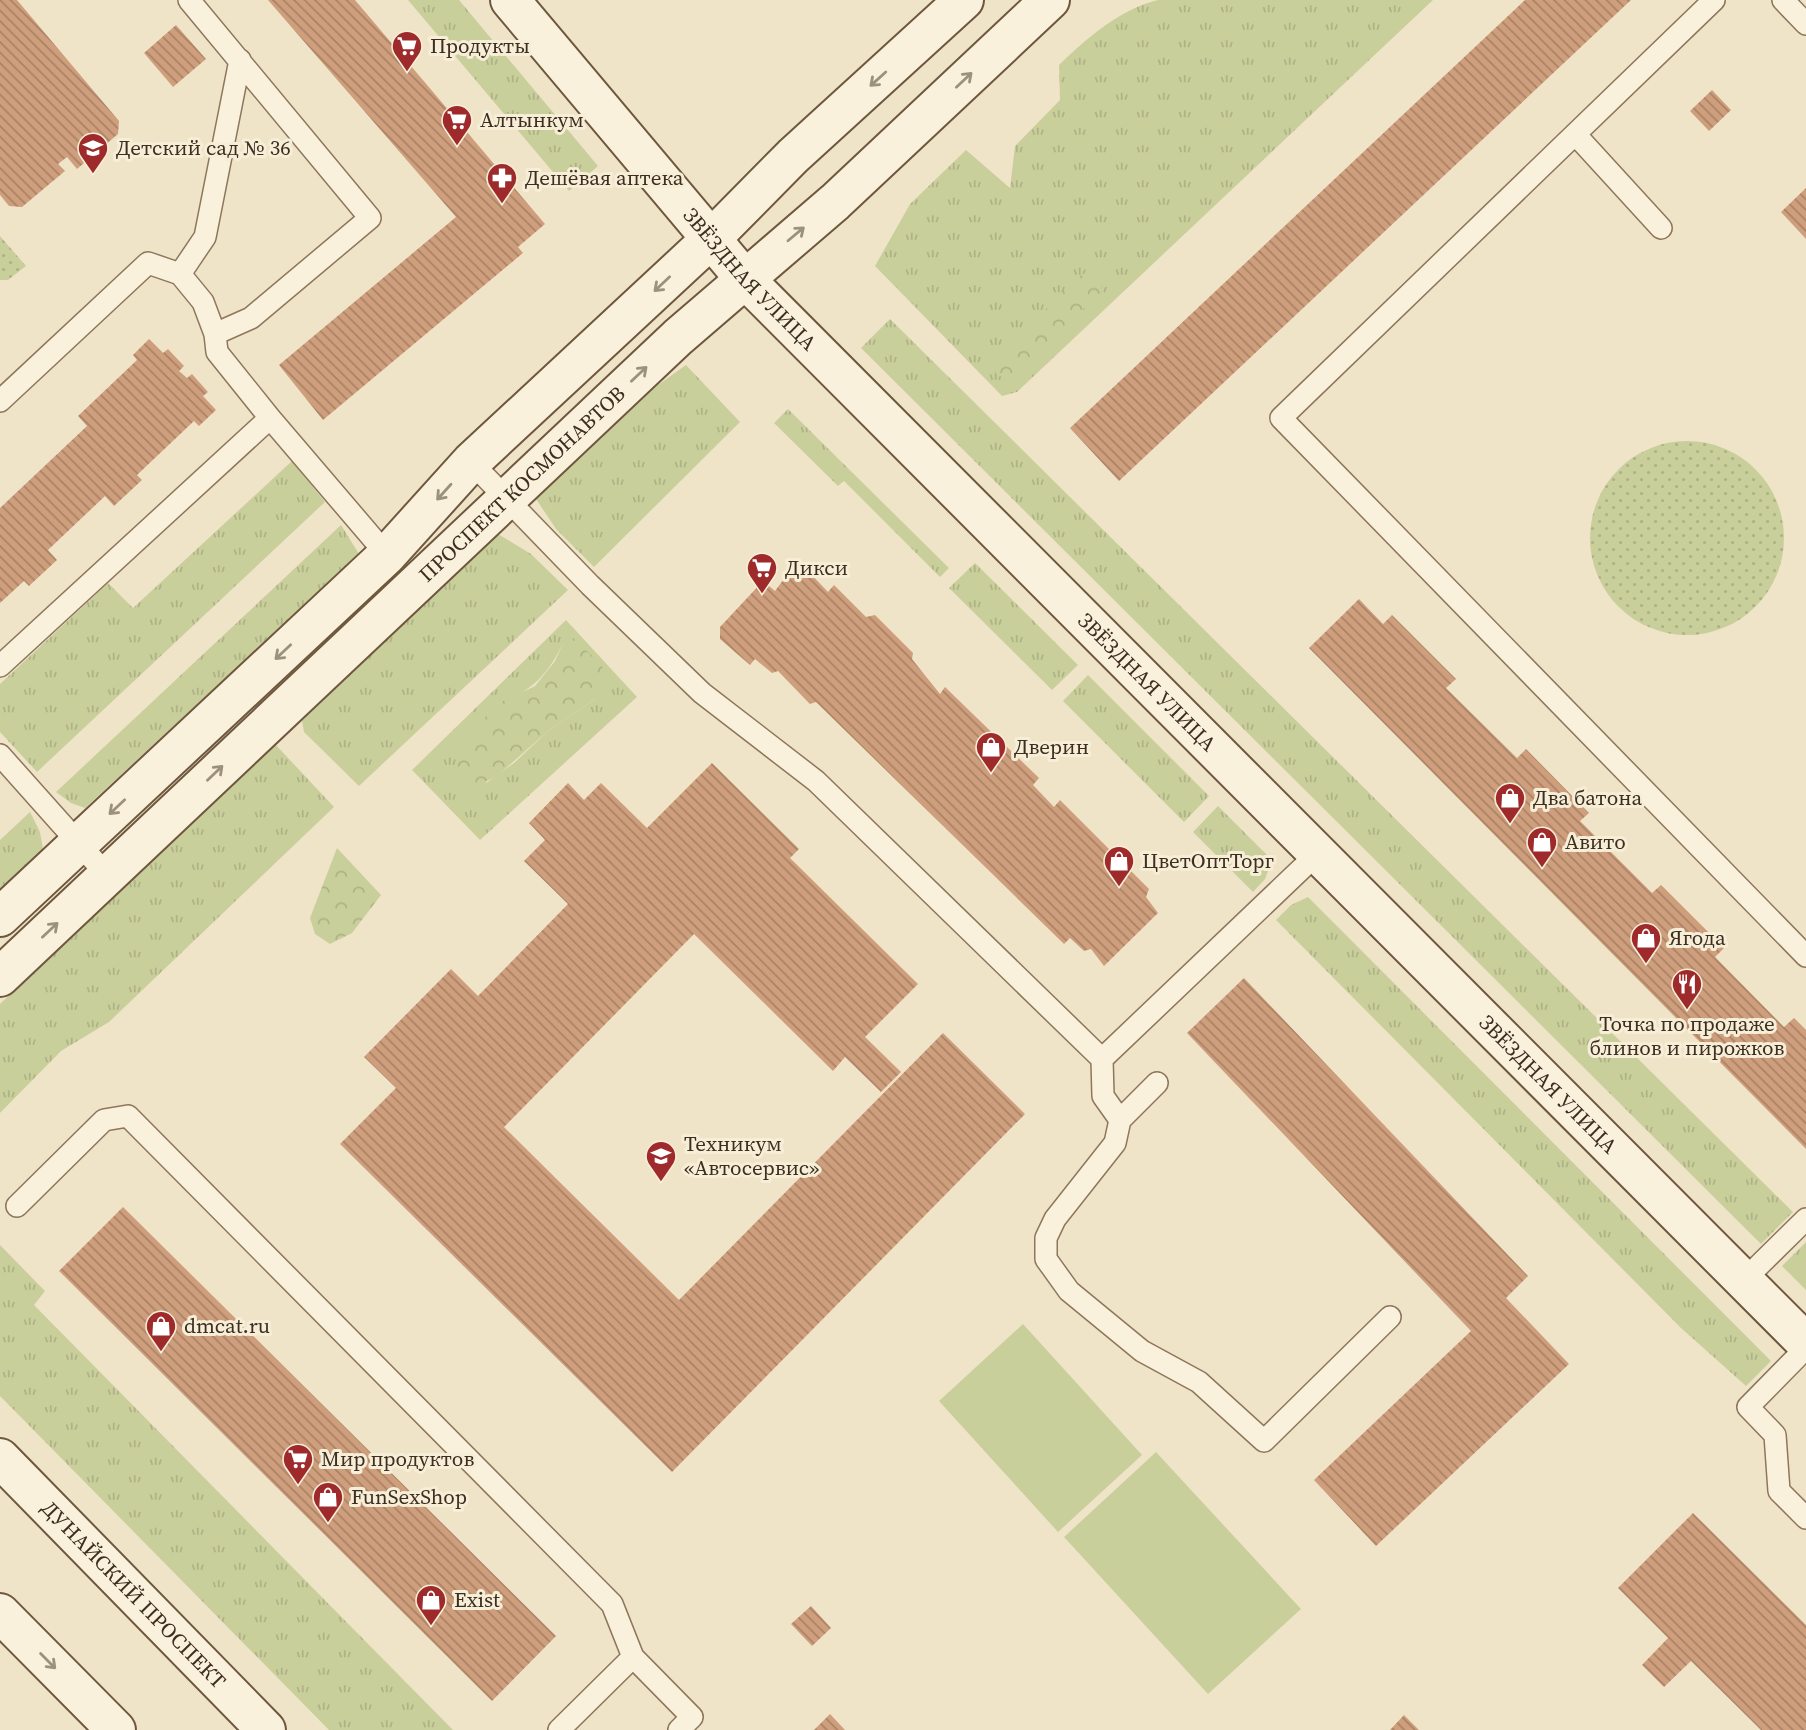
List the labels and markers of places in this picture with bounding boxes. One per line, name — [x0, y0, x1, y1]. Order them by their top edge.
supermarket icon: Продукты — [390, 29, 424, 73]
place label: Продукты — [430, 31, 530, 60]
supermarket icon: Алтынкум — [440, 103, 474, 147]
place label: Алтынкум — [480, 105, 584, 134]
school or university icon: Детский сад № 36 — [76, 131, 110, 175]
place label: Детский сад № 36 — [116, 133, 291, 162]
pharmacy icon: Дешёвая аптека — [485, 161, 519, 205]
place label: Дешёвая аптека — [525, 163, 684, 192]
supermarket icon: Дикси — [745, 551, 779, 595]
place label: Дикси — [785, 553, 848, 582]
shop icon: Дверин — [974, 730, 1008, 774]
place label: Дверин — [1014, 732, 1089, 761]
shop icon: Два батона — [1493, 781, 1527, 825]
place label: Два батона — [1533, 783, 1643, 812]
shop icon: Авито — [1525, 825, 1559, 869]
place label: Авито — [1565, 827, 1626, 856]
shop icon: ЦветОптТорг — [1102, 844, 1136, 888]
place label: ЦветОптТорг — [1142, 846, 1274, 875]
shop icon: Ягода — [1629, 921, 1663, 965]
place label: Ягода — [1669, 923, 1726, 952]
restaurant icon: Точка по продаже блинов и пирожков — [1670, 967, 1704, 1011]
place label: Точка по продаже блинов и пирожков — [1590, 1009, 1785, 1062]
place label: Техникум «Автосервис» — [684, 1129, 819, 1182]
school or university icon: Техникум «Автосервис» — [644, 1139, 678, 1183]
shop icon: dmcat.ru — [144, 1309, 178, 1353]
place label: dmcat.ru — [184, 1311, 270, 1340]
supermarket icon: Мир продуктов — [281, 1442, 315, 1486]
place label: Мир продуктов — [321, 1444, 474, 1473]
shop icon: FunSexShop — [311, 1480, 345, 1524]
place label: FunSexShop — [351, 1482, 467, 1511]
shop icon: Exist — [414, 1583, 448, 1627]
place label: Exist — [454, 1585, 500, 1614]

